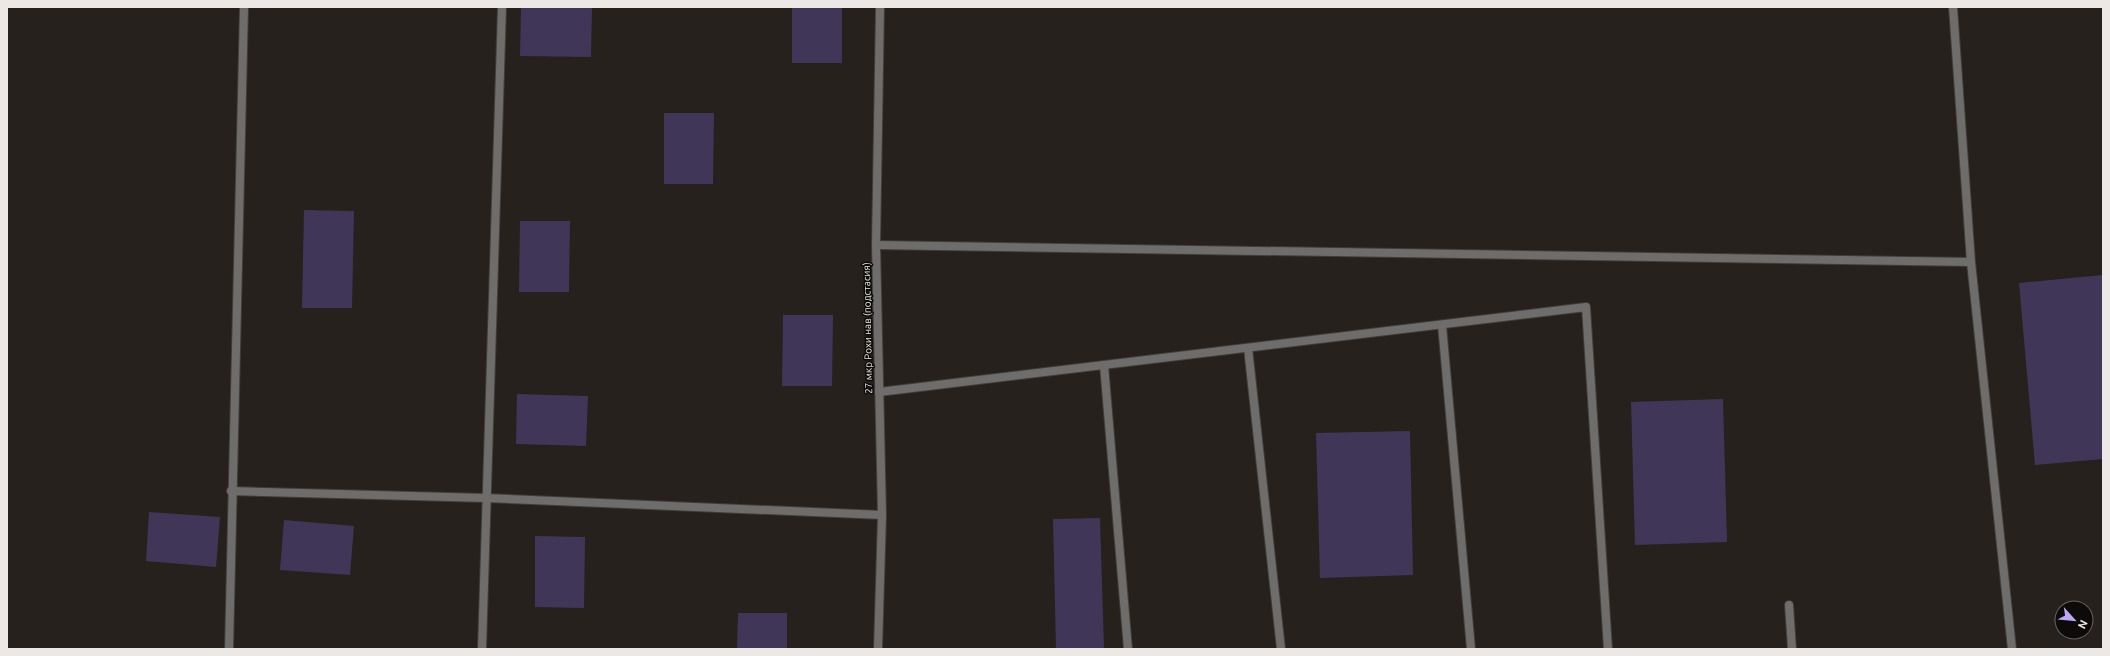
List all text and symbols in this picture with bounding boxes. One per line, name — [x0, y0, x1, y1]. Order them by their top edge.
street label: 27 мкр Рохи нав (подстасия) — [861, 262, 874, 394]
north arrow — [2054, 600, 2094, 640]
text: N — [2076, 618, 2090, 631]

